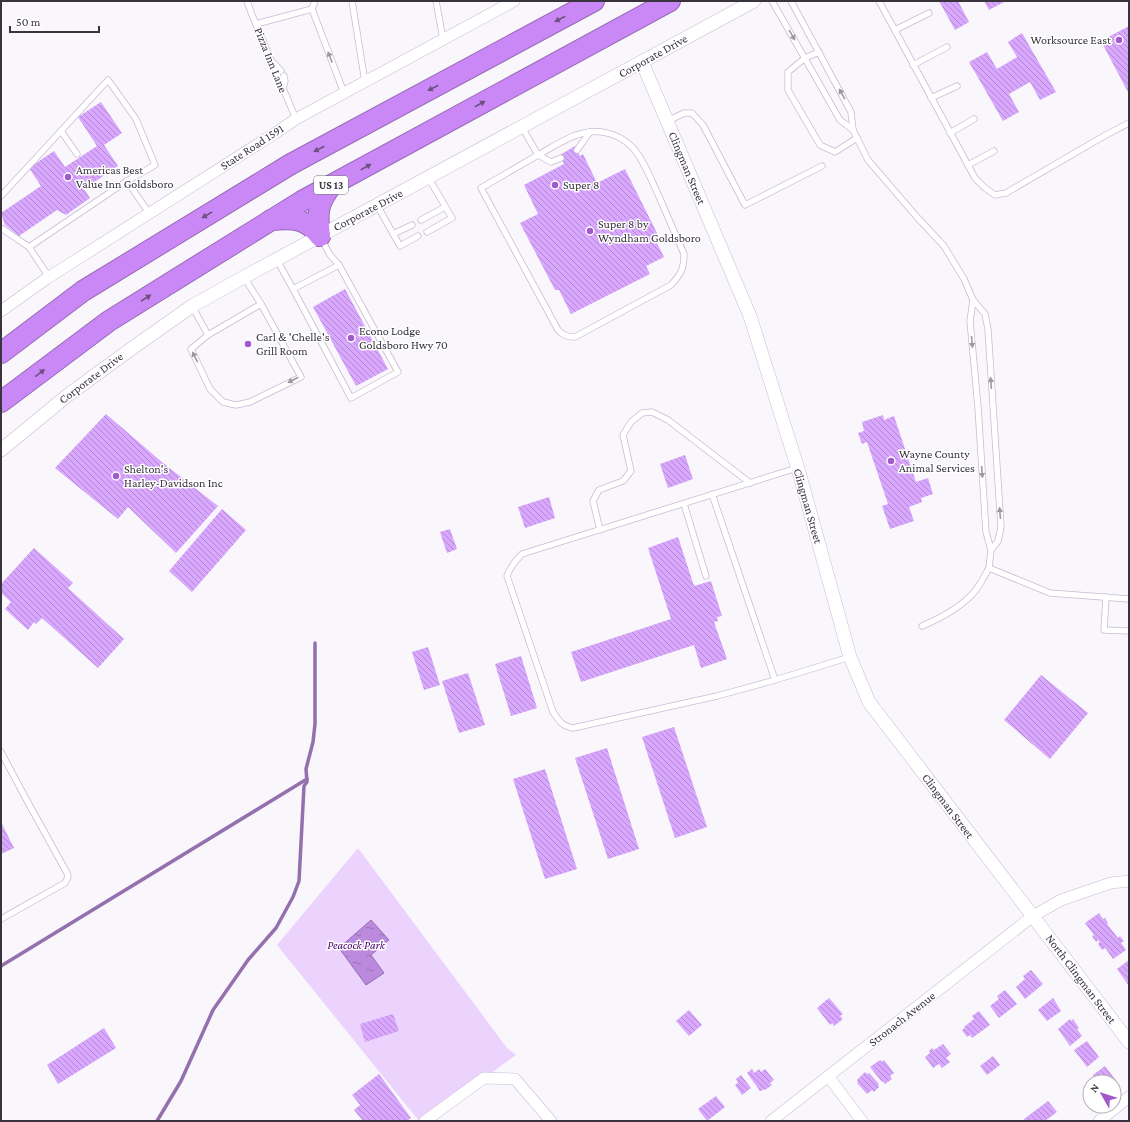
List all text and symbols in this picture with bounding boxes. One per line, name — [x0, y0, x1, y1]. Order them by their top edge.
scale bar — [10, 8, 99, 34]
text: 50 m — [16, 15, 41, 29]
one-way arrow — [554, 16, 566, 23]
street label: Pizza Inn Lane — [252, 25, 290, 95]
one-way arrow — [788, 29, 795, 41]
street label: Corporate Drive — [616, 31, 690, 81]
place label: Worksource East — [1030, 33, 1112, 47]
marker: Worksource East — [1114, 35, 1124, 45]
one-way arrow — [327, 51, 333, 63]
one-way arrow — [427, 84, 439, 91]
one-way arrow — [838, 88, 845, 100]
one-way arrow — [474, 101, 486, 108]
street label: State Road 1591 — [218, 121, 286, 173]
street label: Clingman Street — [665, 130, 709, 207]
one-way arrow — [313, 146, 325, 153]
place label: Americas Best Value Inn Goldsboro — [76, 163, 173, 191]
one-way arrow — [360, 163, 371, 170]
marker: Americas Best Value Inn Goldsboro — [63, 172, 73, 182]
road number: US 13 — [314, 176, 348, 194]
place label: Super 8 — [563, 178, 600, 192]
marker: Super 8 — [550, 180, 560, 190]
street label: Corporate Drive — [331, 186, 405, 234]
one-way arrow — [201, 212, 213, 219]
place label: Super 8 by Wyndham Goldsboro — [598, 217, 701, 245]
marker: Super 8 by Wyndham Goldsboro — [585, 226, 595, 236]
one-way arrow — [141, 294, 151, 302]
place label: Econo Lodge Goldsboro Hwy 70 — [359, 324, 448, 352]
place label: Carl & 'Chelle's Grill Room — [256, 330, 330, 358]
marker: Econo Lodge Goldsboro Hwy 70 — [346, 333, 356, 343]
one-way arrow — [969, 336, 976, 348]
marker: Carl & 'Chelle's Grill Room — [243, 339, 253, 349]
street label: Corporate Drive — [56, 349, 126, 407]
one-way arrow — [191, 351, 198, 363]
one-way arrow — [35, 369, 45, 377]
one-way arrow — [288, 377, 299, 383]
one-way arrow — [988, 377, 995, 390]
place label: Wayne County Animal Services — [899, 447, 975, 475]
marker: Wayne County Animal Services — [886, 456, 896, 466]
place label: Shelton's Harley-Davidson Inc — [124, 462, 223, 490]
one-way arrow — [978, 466, 985, 478]
street label: Clingman Street — [791, 467, 826, 546]
marker: Shelton's Harley-Davidson Inc — [111, 471, 121, 481]
one-way arrow — [996, 507, 1003, 519]
street label: Clingman Street — [919, 771, 978, 842]
street label: North Clingman Street — [1043, 932, 1120, 1027]
park label: Peacock Park — [327, 938, 386, 952]
street label: Stronach Avenue — [866, 989, 938, 1049]
north arrow — [1082, 1074, 1122, 1114]
text: N — [1087, 1081, 1102, 1094]

